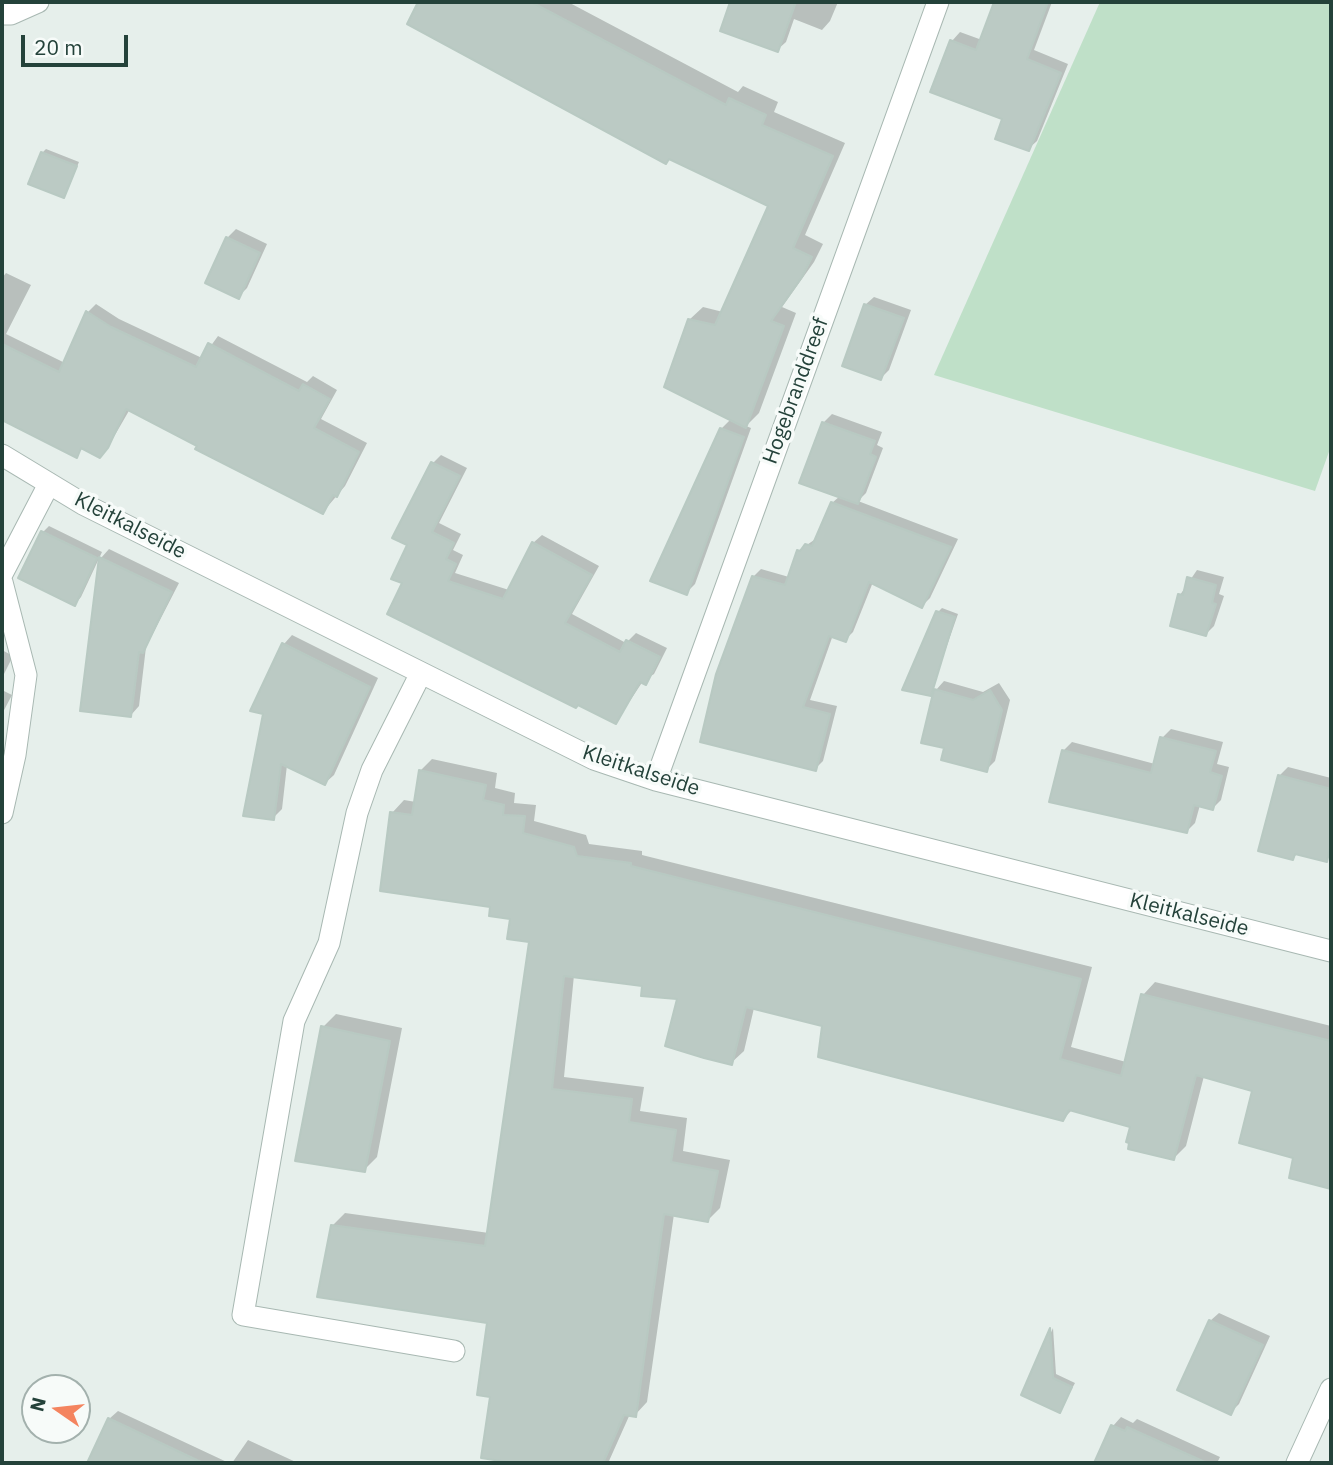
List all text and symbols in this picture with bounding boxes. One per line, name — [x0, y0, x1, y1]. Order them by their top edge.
scale bar — [24, 21, 131, 65]
text: 20 m — [34, 33, 83, 61]
street label: Hogebranddreef — [758, 314, 834, 468]
street label: Kleitkalseide — [70, 487, 190, 565]
street label: Kleitkalseide — [579, 740, 703, 802]
street label: Kleitkalseide — [1127, 888, 1251, 942]
north arrow — [21, 1374, 91, 1444]
text: N — [24, 1395, 51, 1414]

